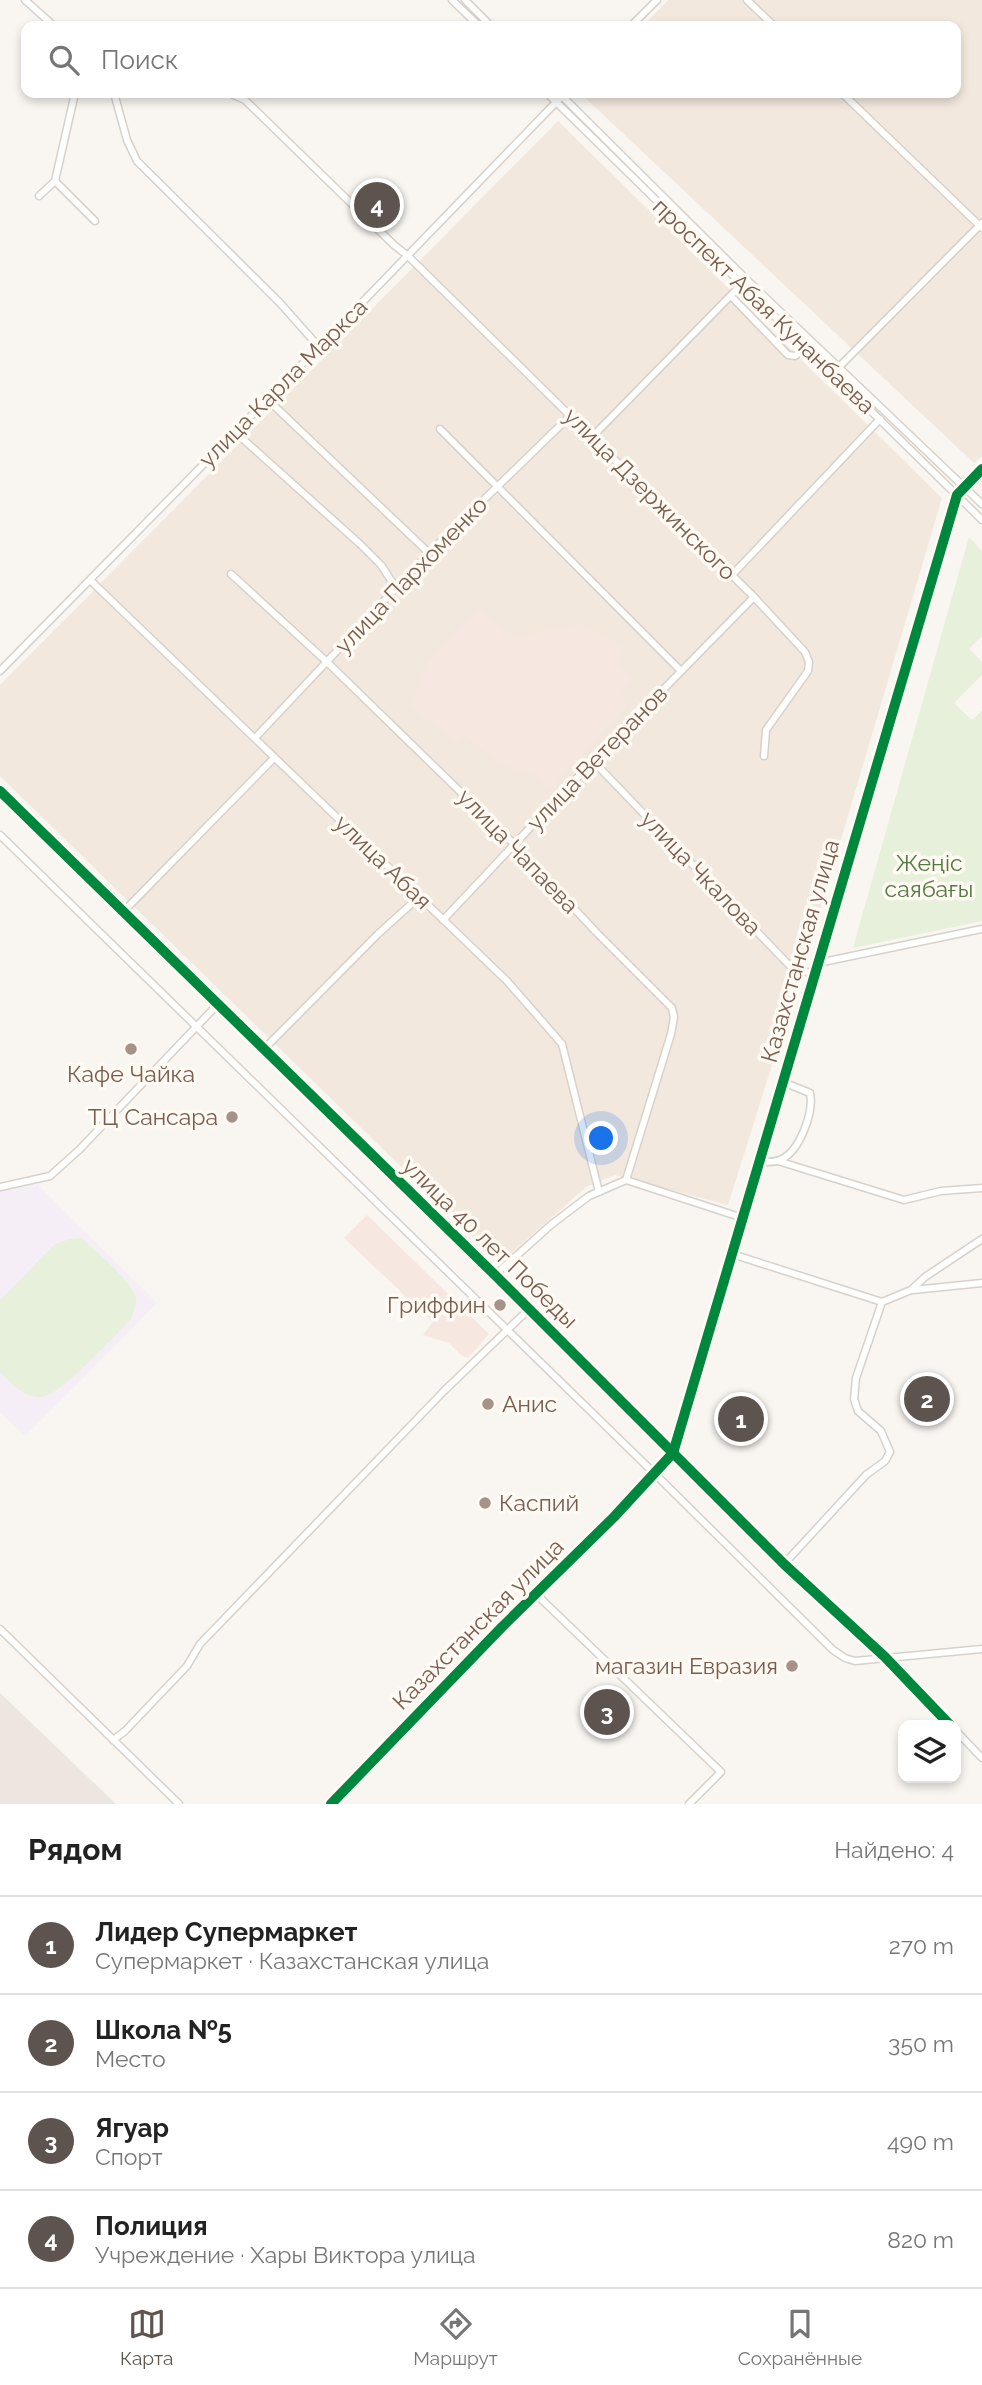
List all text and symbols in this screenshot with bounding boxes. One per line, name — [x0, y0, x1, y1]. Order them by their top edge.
search box — [21, 21, 961, 98]
icon: search — [45, 41, 83, 79]
text: Поиск — [101, 45, 178, 75]
pin: 4 — [354, 179, 400, 231]
street label: проспект Абая Кунанбаева — [648, 192, 881, 419]
street label: улица Карла Маркса — [193, 293, 372, 472]
street label: улица Дзержинского — [559, 402, 742, 585]
street label: улица Пархоменко — [329, 491, 492, 659]
street label: улица Ветеранов — [521, 680, 672, 835]
street label: улица Чапаева — [452, 783, 584, 918]
street label: улица Чкалова — [635, 805, 767, 940]
street label: улица Абая — [329, 809, 437, 914]
street label: Казахстанская улица — [755, 836, 844, 1065]
park label: Жеңіс саябағы — [885, 849, 973, 902]
marker: Кафе Чайка — [123, 1041, 139, 1057]
place label: Кафе Чайка — [67, 1060, 195, 1087]
place label: ТЦ Сансара — [88, 1103, 218, 1130]
marker: ТЦ Сансара — [224, 1109, 240, 1125]
your location — [584, 1121, 618, 1155]
street label: улица 40 лет Победы — [397, 1152, 584, 1333]
place label: Гриффин — [387, 1291, 486, 1318]
marker: Гриффин — [492, 1297, 508, 1313]
pin: 2 — [904, 1373, 950, 1425]
place label: Анис — [502, 1390, 557, 1417]
pin: 1 — [718, 1393, 764, 1445]
marker: Анис — [480, 1396, 496, 1412]
place label: Каспий — [499, 1489, 579, 1516]
marker: Каспий — [477, 1495, 493, 1511]
street label: Казахстанская улица — [387, 1533, 569, 1715]
place label: магазин Евразия — [595, 1652, 778, 1679]
marker: магазин Евразия — [784, 1658, 800, 1674]
pin: 3 — [584, 1686, 630, 1738]
map controls — [898, 1720, 961, 1783]
button: layers — [898, 1720, 961, 1783]
text: Рядом — [28, 1832, 122, 1867]
text: Найдено: 4 — [834, 1836, 954, 1863]
text: Лидер Супермаркет — [95, 1917, 357, 1947]
text: 1 — [45, 1932, 57, 1959]
text: 270 m — [889, 1932, 954, 1959]
text: Супермаркет · Казахстанская улица — [95, 1947, 489, 1974]
text: Школа №5 — [95, 2015, 232, 2045]
text: 2 — [45, 2030, 57, 2057]
text: 350 m — [888, 2030, 954, 2057]
text: Место — [95, 2045, 166, 2072]
text: Ягуар — [95, 2113, 169, 2143]
text: 3 — [45, 2128, 57, 2155]
text: 490 m — [887, 2128, 954, 2155]
text: Спорт — [95, 2143, 163, 2170]
text: Полиция — [95, 2211, 208, 2241]
text: 4 — [44, 2226, 58, 2253]
text: 820 m — [887, 2226, 954, 2253]
text: Учреждение · Хары Виктора улица — [95, 2241, 476, 2268]
tab: Карта — [120, 2305, 173, 2369]
tab: Маршрут — [413, 2305, 498, 2369]
tab: Сохранённые — [738, 2305, 862, 2369]

